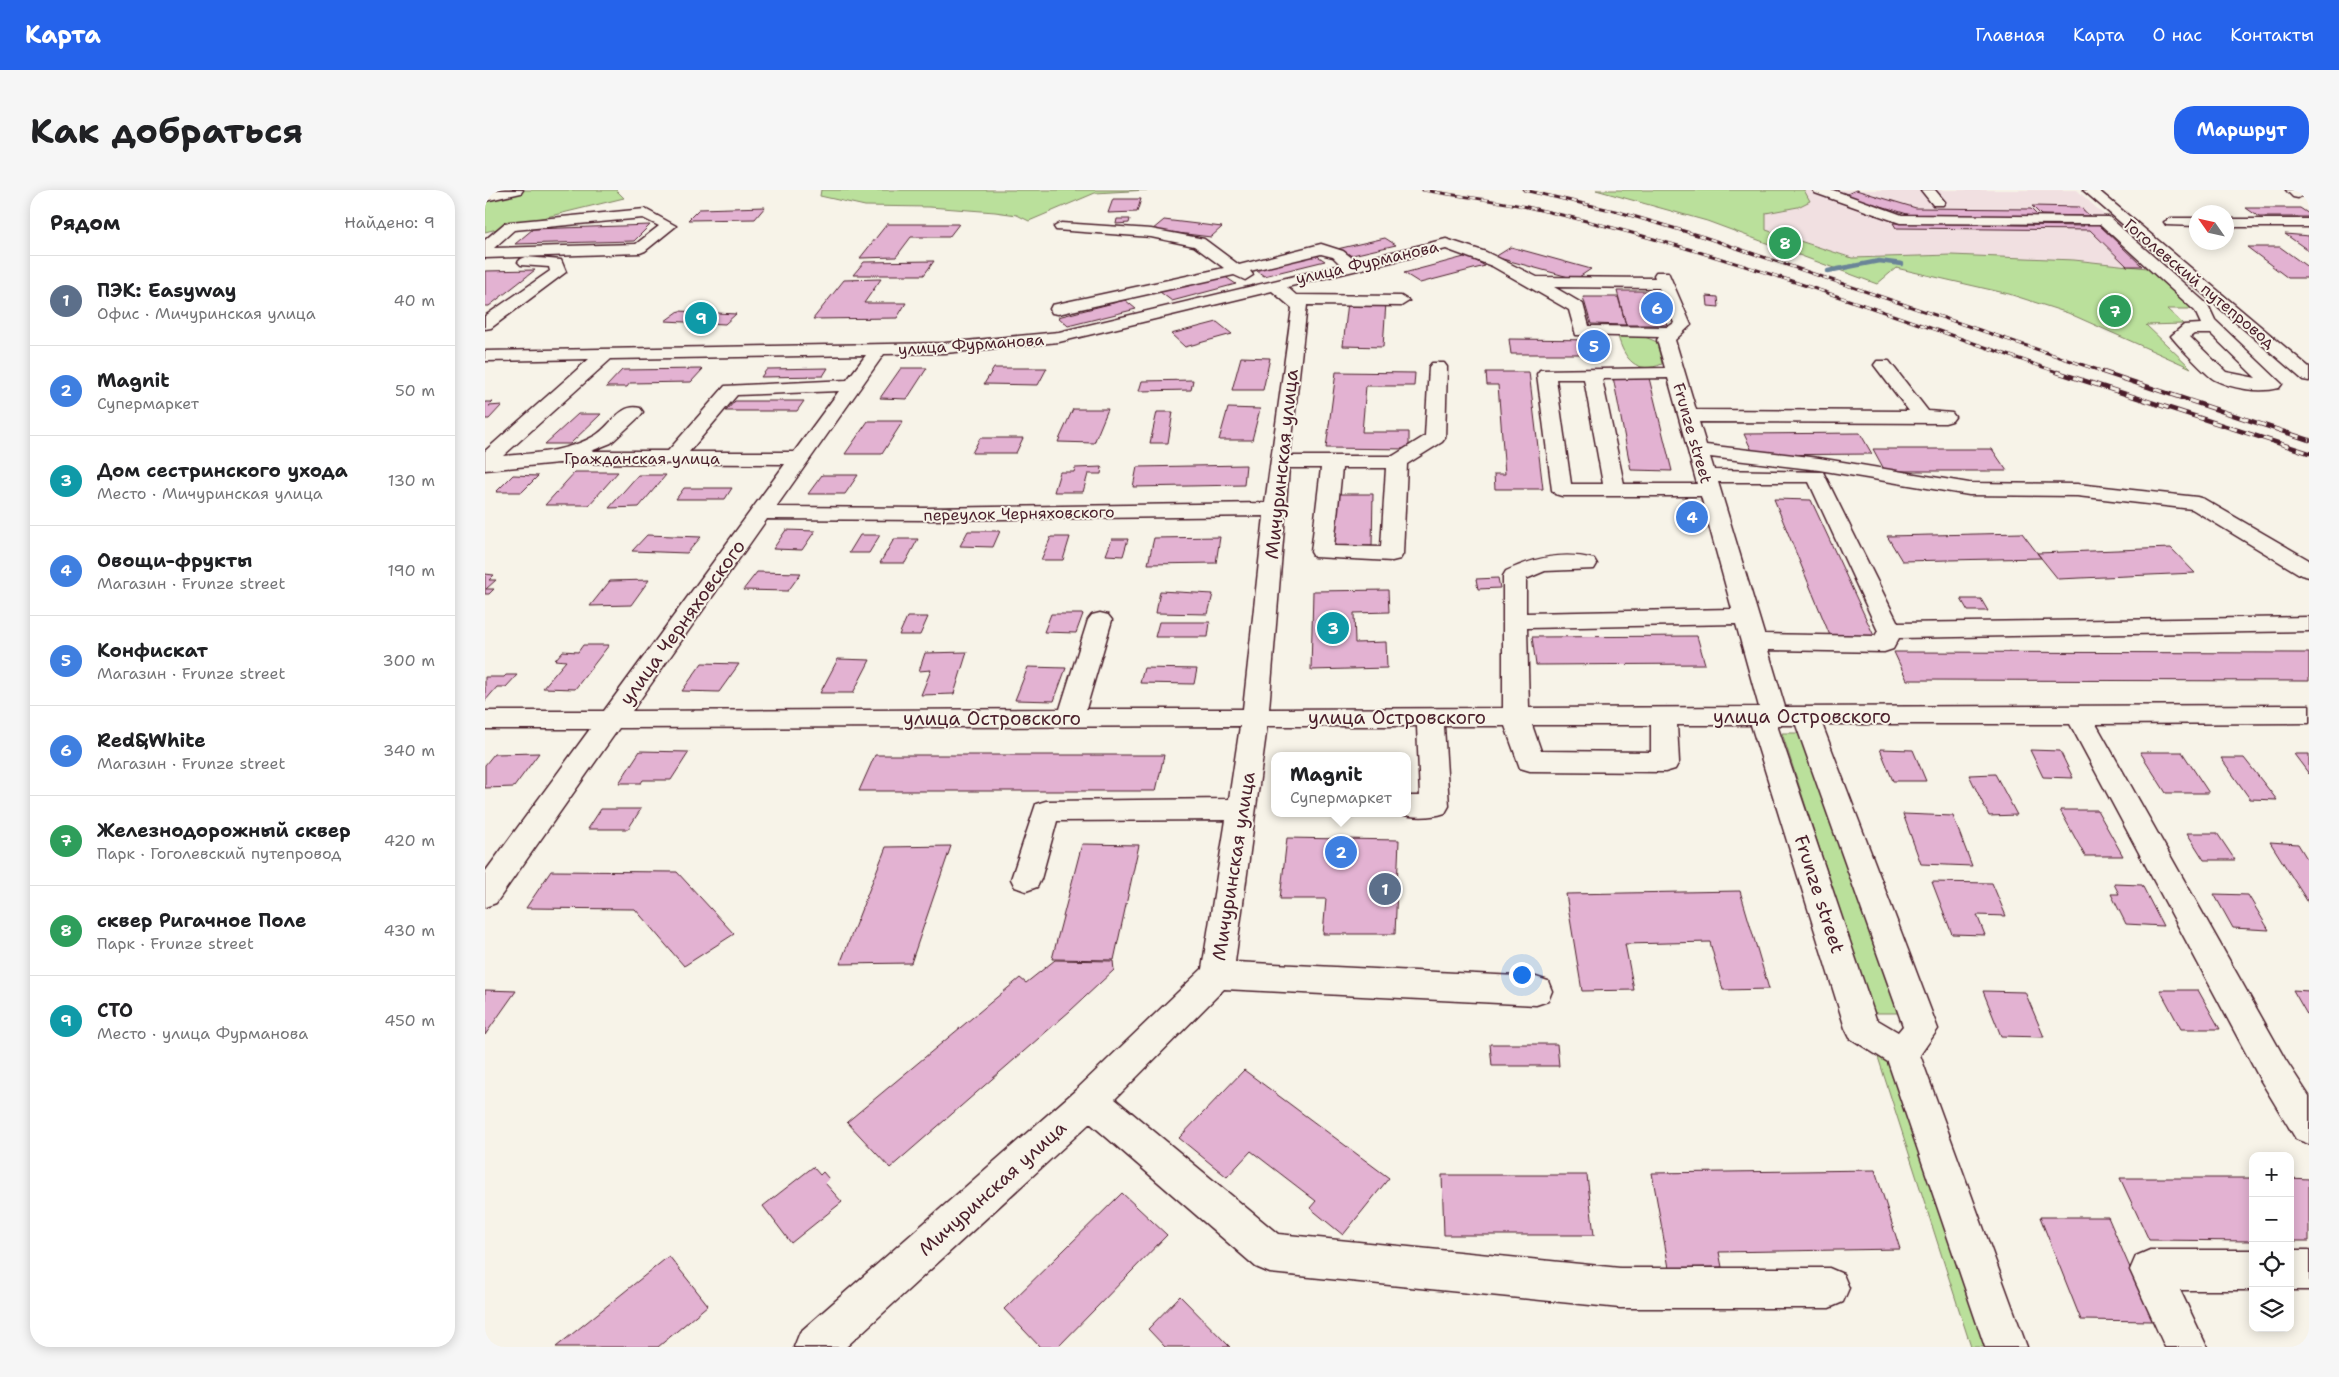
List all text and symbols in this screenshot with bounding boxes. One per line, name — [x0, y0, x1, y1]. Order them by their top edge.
text: Карта — [25, 19, 101, 51]
text: Главная — [1975, 23, 2045, 47]
text: Карта — [2073, 23, 2125, 47]
text: О нас — [2153, 23, 2202, 47]
text: Контакты — [2230, 23, 2314, 47]
button: Маршрут — [2174, 106, 2309, 154]
text: Как добраться — [30, 107, 303, 154]
north arrow — [2189, 205, 2234, 250]
text: Рядом — [50, 209, 120, 237]
text: Найдено: 9 — [344, 212, 435, 233]
street label: Гоголевский путепровод — [2120, 214, 2280, 353]
pin: 8 — [1769, 224, 1801, 262]
street label: улица Фурманова — [1294, 236, 1441, 289]
text: ПЭК: Easyway — [97, 278, 236, 303]
pin: 6 — [1641, 289, 1673, 327]
text: 1 — [62, 290, 70, 311]
text: 40 m — [393, 290, 435, 311]
pin: 7 — [2099, 292, 2131, 330]
pin: 9 — [685, 299, 717, 337]
text: Офис · Мичуринская улица — [97, 303, 316, 324]
pin: 5 — [1578, 327, 1610, 365]
street label: улица Фурманова — [897, 329, 1045, 360]
text: Magnit — [97, 368, 169, 393]
street label: Мичуринская улица — [1259, 368, 1304, 560]
text: 2 — [60, 380, 72, 401]
text: 50 m — [395, 380, 435, 401]
street label: Frunze street — [1668, 380, 1717, 486]
text: Супермаркет — [97, 393, 199, 414]
street label: Гражданская улица — [564, 448, 720, 469]
text: Дом сестринского ухода — [97, 458, 348, 483]
text: 3 — [60, 470, 72, 491]
text: 130 m — [388, 470, 435, 491]
text: Место · Мичуринская улица — [97, 483, 323, 504]
pin: 4 — [1676, 498, 1708, 536]
street label: переулок Черняховского — [923, 501, 1115, 526]
street label: улица Черняховского — [614, 535, 751, 710]
text: Овощи-фрукты — [97, 548, 252, 573]
text: 4 — [60, 560, 72, 581]
text: 190 m — [388, 560, 435, 581]
text: Магазин · Frunze street — [97, 573, 285, 594]
pin: 3 — [1317, 609, 1349, 647]
text: Конфискат — [97, 638, 208, 663]
text: 5 — [61, 650, 71, 671]
text: 300 m — [383, 650, 435, 671]
text: Магазин · Frunze street — [97, 663, 285, 684]
street label: улица Островского — [1713, 704, 1891, 729]
street label: улица Островского — [1308, 705, 1486, 730]
street label: улица Островского — [903, 706, 1081, 731]
text: Red&White — [97, 728, 206, 753]
text: 6 — [60, 740, 72, 761]
text: 340 m — [383, 740, 435, 761]
popup — [1271, 752, 1411, 817]
text: Магазин · Frunze street — [97, 753, 285, 774]
text: Magnit — [1290, 762, 1363, 787]
street label: Мичуринская улица — [1206, 770, 1261, 962]
text: Супермаркет — [1290, 787, 1392, 808]
text: Железнодорожный сквер — [97, 818, 351, 843]
text: 7 — [60, 830, 72, 851]
text: 420 m — [384, 830, 435, 851]
street label: Frunze street — [1789, 832, 1850, 957]
pin: 2 — [1325, 833, 1357, 871]
text: Парк · Гоголевский путепровод — [97, 843, 341, 864]
pin: 1 — [1369, 870, 1401, 908]
text: сквер Ригачное Поле — [97, 908, 306, 933]
text: 8 — [60, 920, 72, 941]
text: 430 m — [384, 920, 435, 941]
text: Парк · Frunze street — [97, 933, 254, 954]
your location — [1509, 962, 1535, 988]
text: СТО — [97, 998, 133, 1023]
text: 9 — [60, 1010, 72, 1031]
text: 450 m — [384, 1010, 435, 1031]
text: Место · улица Фурманова — [97, 1023, 308, 1044]
street label: Мичуринская улица — [913, 1115, 1072, 1262]
map controls — [2249, 1152, 2294, 1332]
button: + — [2249, 1152, 2294, 1197]
button: − — [2249, 1197, 2294, 1242]
button: locate — [2249, 1242, 2294, 1287]
button: layers — [2249, 1287, 2294, 1332]

